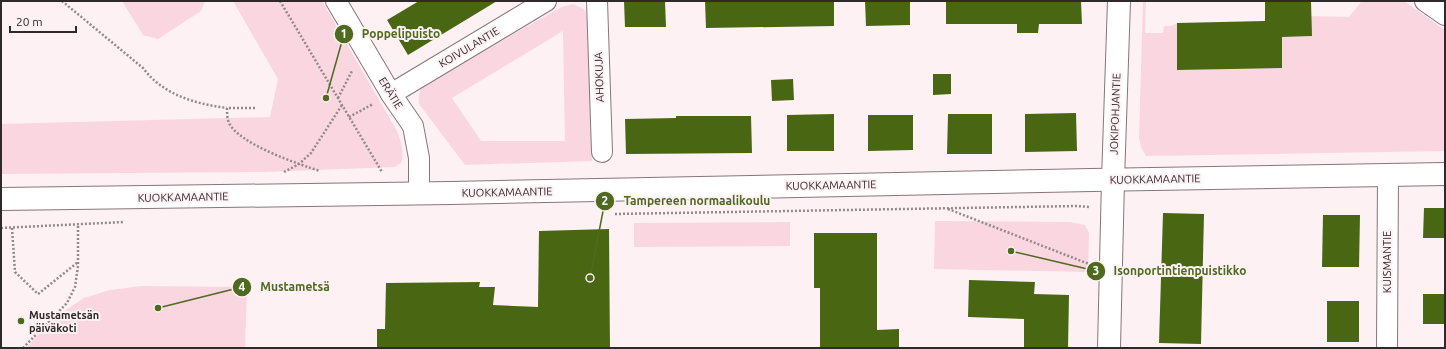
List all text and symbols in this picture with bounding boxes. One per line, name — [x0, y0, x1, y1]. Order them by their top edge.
scale bar — [10, 8, 76, 34]
text: 20 m — [16, 15, 43, 28]
callout: Poppelipuisto — [334, 22, 448, 46]
street label: KOIVULANTIE — [437, 24, 501, 70]
text: 1 — [341, 27, 347, 40]
text: Poppelipuisto — [362, 27, 440, 40]
street label: AHOKUJA — [592, 51, 606, 102]
street label: JOKIPOHJANTIE — [1108, 73, 1122, 155]
street label: ERÄTIE — [377, 75, 405, 111]
street label: KUOKKAMAANTIE — [1109, 172, 1201, 186]
street label: KUOKKAMAANTIE — [785, 178, 877, 192]
street label: KUOKKAMAANTIE — [461, 185, 553, 199]
callout: Tampereen normaalikoulu — [595, 189, 778, 213]
street label: KUOKKAMAANTIE — [137, 190, 229, 204]
text: 2 — [602, 194, 609, 207]
text: Tampereen normaalikoulu — [624, 194, 770, 207]
street label: KUISMANTIE — [1381, 231, 1393, 293]
callout: Isonportintienpuistikko — [1086, 259, 1255, 283]
text: 3 — [1093, 264, 1099, 277]
text: Isonportintienpuistikko — [1114, 264, 1246, 277]
callout: Mustametsä — [232, 275, 338, 299]
text: 4 — [239, 280, 246, 293]
text: Mustametsä — [260, 280, 330, 293]
place label: Mustametsän päiväkoti — [29, 309, 99, 334]
marker: Mustametsän päiväkoti — [16, 316, 26, 326]

